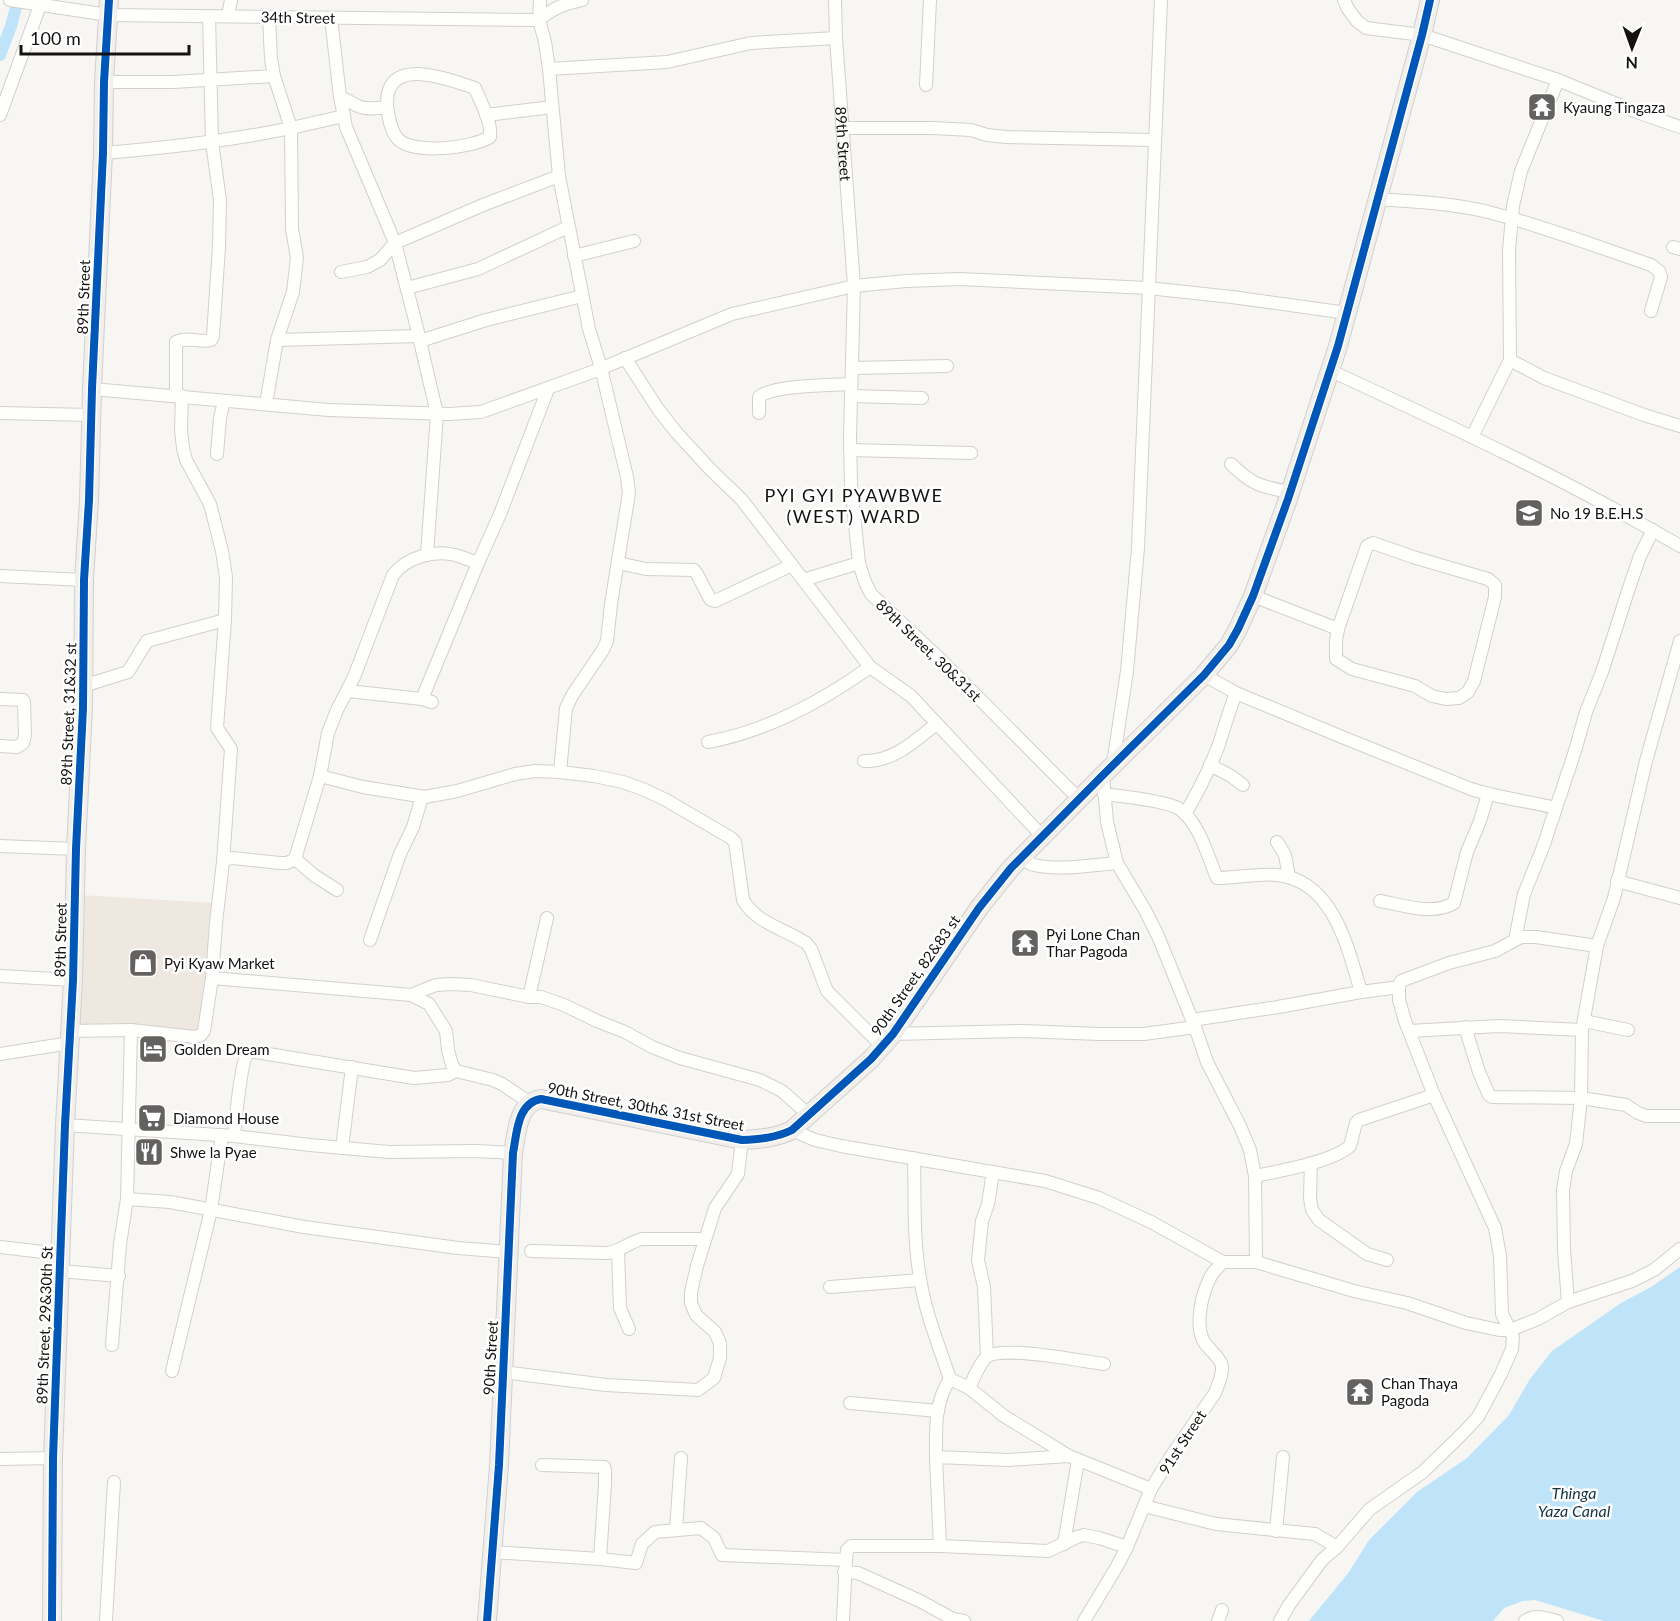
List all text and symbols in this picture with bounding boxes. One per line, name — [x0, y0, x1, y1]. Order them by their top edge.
street label: 34th Street — [261, 7, 336, 27]
scale bar — [21, 18, 189, 56]
north arrow — [1602, 18, 1662, 78]
text: 100 m — [30, 27, 81, 49]
text: N — [1625, 54, 1638, 73]
temple icon: Kyaung Tingaza — [1526, 91, 1558, 123]
place label: Kyaung Tingaza — [1563, 98, 1665, 116]
street label: 89th Street — [832, 106, 855, 182]
street label: 89th Street — [73, 259, 93, 335]
district label: PYI GYI PYAWBWE (WEST) WARD — [765, 484, 943, 527]
school or university icon: No 19 B.E.H.S — [1513, 497, 1545, 529]
place label: No 19 B.E.H.S — [1550, 504, 1643, 522]
street label: 89th Street, 30&31st — [873, 595, 986, 705]
street label: 89th Street, 31&32 st — [57, 642, 80, 786]
street label: 89th Street — [50, 902, 70, 977]
street label: 90th Street, 82&83 st — [867, 911, 964, 1039]
place label: Pyi Lone Chan Thar Pagoda — [1046, 925, 1140, 960]
temple icon: Pyi Lone Chan Thar Pagoda — [1009, 927, 1041, 959]
shop icon: Pyi Kyaw Market — [127, 947, 159, 979]
place label: Pyi Kyaw Market — [164, 954, 275, 972]
hotel icon: Golden Dream — [137, 1033, 169, 1065]
place label: Golden Dream — [174, 1040, 270, 1058]
street label: 90th Street, 30th& 31st Street — [546, 1078, 746, 1134]
supermarket icon: Diamond House — [136, 1102, 168, 1134]
place label: Diamond House — [173, 1109, 279, 1127]
restaurant icon: Shwe la Pyae — [133, 1136, 165, 1168]
place label: Shwe la Pyae — [170, 1143, 257, 1161]
street label: 89th Street, 29&30th St — [32, 1245, 56, 1404]
street label: 90th Street — [479, 1320, 501, 1396]
place label: Chan Thaya Pagoda — [1381, 1374, 1458, 1409]
temple icon: Chan Thaya Pagoda — [1344, 1376, 1376, 1408]
street label: 91st Street — [1155, 1406, 1210, 1477]
water label: Thinga Yaza Canal — [1538, 1483, 1611, 1520]

